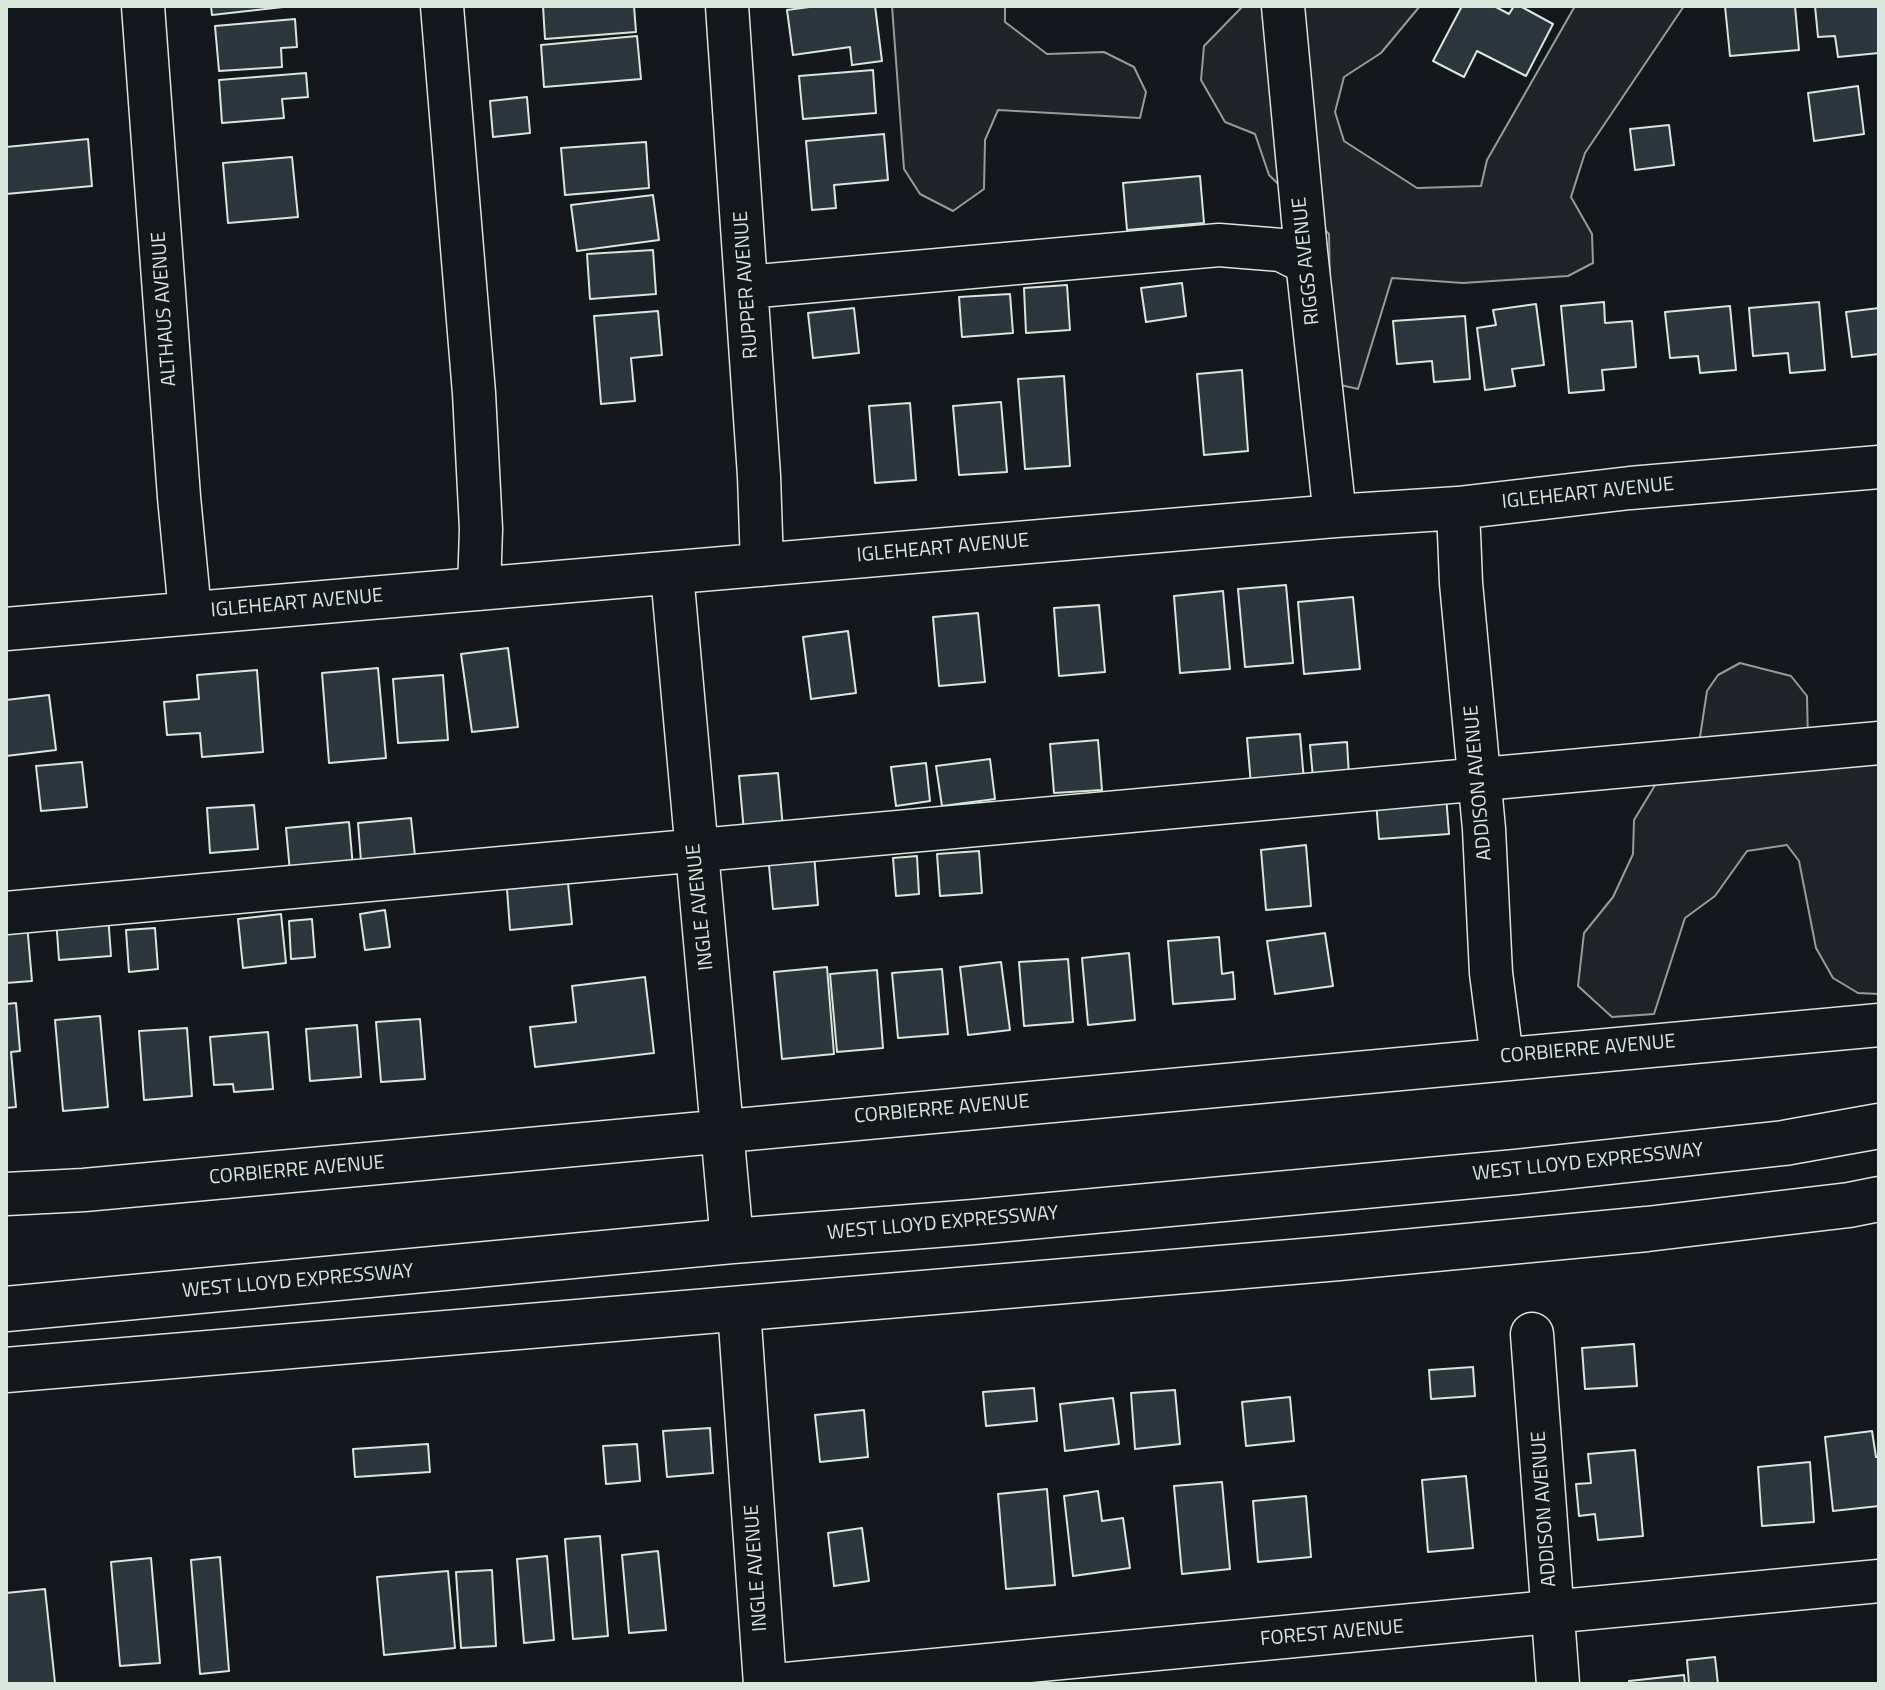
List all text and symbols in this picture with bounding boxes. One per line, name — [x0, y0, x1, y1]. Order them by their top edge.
street label: RIGGS AVENUE — [1288, 196, 1326, 326]
street label: RUPPER AVENUE — [730, 210, 764, 360]
street label: ALTHAUS AVENUE — [148, 231, 182, 387]
street label: IGLEHEART AVENUE — [1501, 473, 1675, 515]
street label: IGLEHEART AVENUE — [856, 530, 1030, 568]
street label: IGLEHEART AVENUE — [210, 585, 384, 623]
street label: ADDISON AVENUE — [1460, 704, 1498, 862]
street label: INGLE AVENUE — [682, 842, 720, 972]
street label: CORBIERRE AVENUE — [1499, 1030, 1677, 1070]
street label: CORBIERRE AVENUE — [853, 1090, 1031, 1130]
street label: WEST LLOYD EXPRESSWAY — [1471, 1139, 1705, 1187]
street label: CORBIERRE AVENUE — [208, 1151, 386, 1191]
street label: WEST LLOYD EXPRESSWAY — [826, 1202, 1060, 1246]
street label: WEST LLOYD EXPRESSWAY — [181, 1260, 415, 1304]
street label: ADDISON AVENUE — [1528, 1430, 1562, 1588]
street label: INGLE AVENUE — [741, 1504, 773, 1632]
street label: FOREST AVENUE — [1259, 1616, 1405, 1652]

